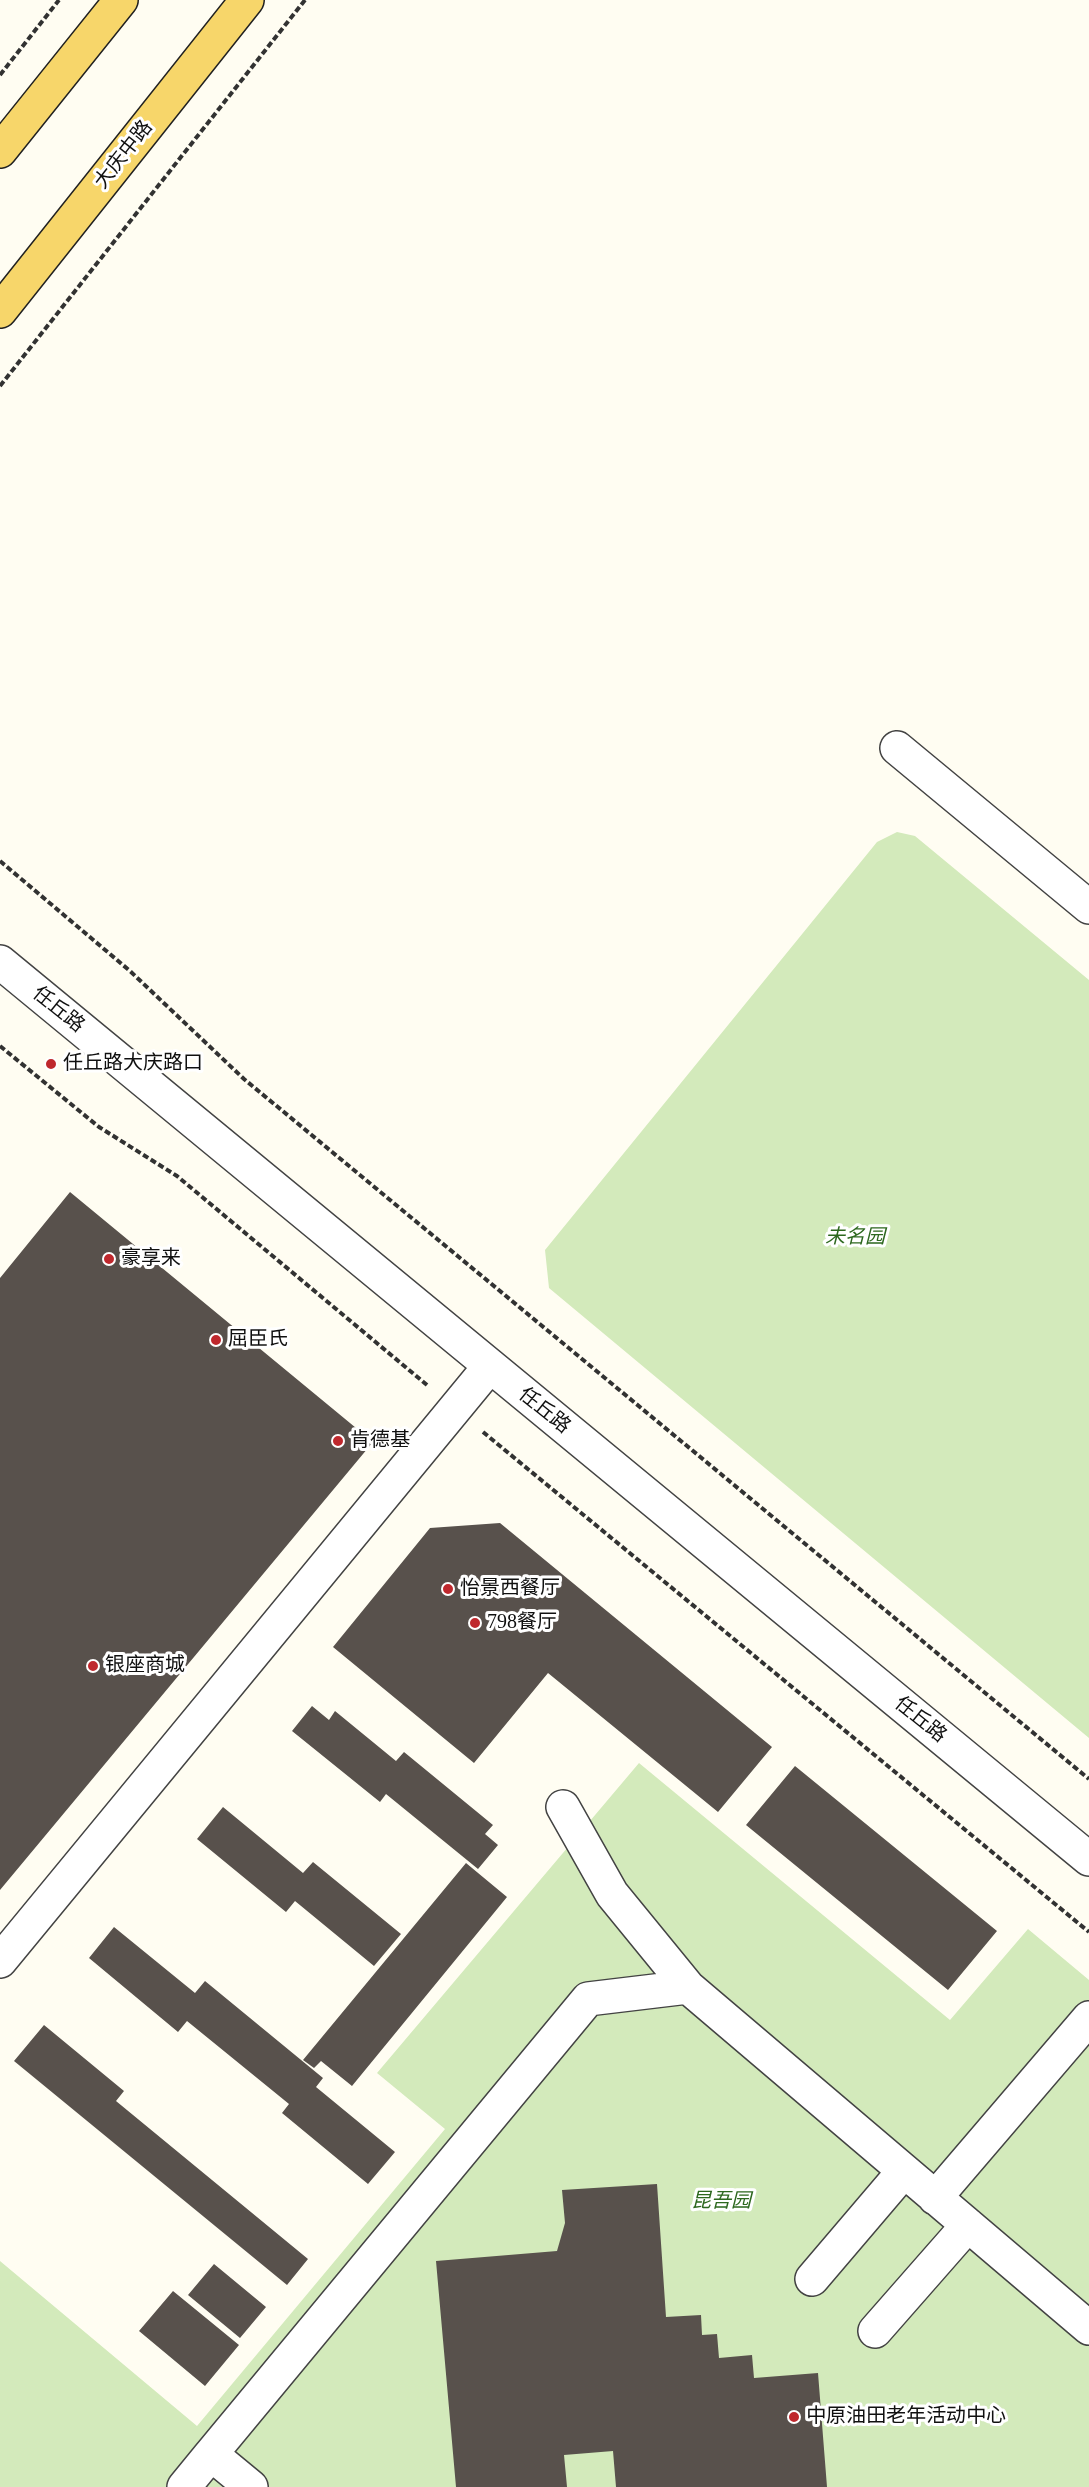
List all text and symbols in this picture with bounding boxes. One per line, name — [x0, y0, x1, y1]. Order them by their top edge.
street label: 大庆中路 — [90, 116, 158, 194]
street label: 任丘路 — [27, 982, 89, 1038]
place label: 任丘路大庆路口 — [63, 1052, 203, 1076]
marker: 任丘路大庆路口 — [44, 1057, 58, 1071]
park label: 未名园 — [825, 1226, 885, 1250]
place label: 豪享来 — [121, 1247, 181, 1271]
marker: 豪享来 — [102, 1252, 116, 1266]
place label: 屈臣氏 — [228, 1328, 288, 1352]
marker: 屈臣氏 — [209, 1333, 223, 1347]
street label: 任丘路 — [513, 1383, 575, 1439]
place label: 肯德基 — [350, 1429, 410, 1453]
marker: 肯德基 — [331, 1434, 345, 1448]
place label: 怡景西餐厅 — [460, 1577, 560, 1601]
marker: 怡景西餐厅 — [441, 1582, 455, 1596]
place label: 798餐厅 — [487, 1611, 557, 1635]
marker: 798餐厅 — [468, 1616, 482, 1630]
place label: 银座商城 — [105, 1654, 185, 1678]
marker: 银座商城 — [86, 1659, 100, 1673]
street label: 任丘路 — [889, 1692, 951, 1748]
park label: 昆吾园 — [691, 2190, 751, 2214]
place label: 中原油田老年活动中心 — [806, 2405, 1006, 2429]
marker: 中原油田老年活动中心 — [787, 2410, 801, 2424]

